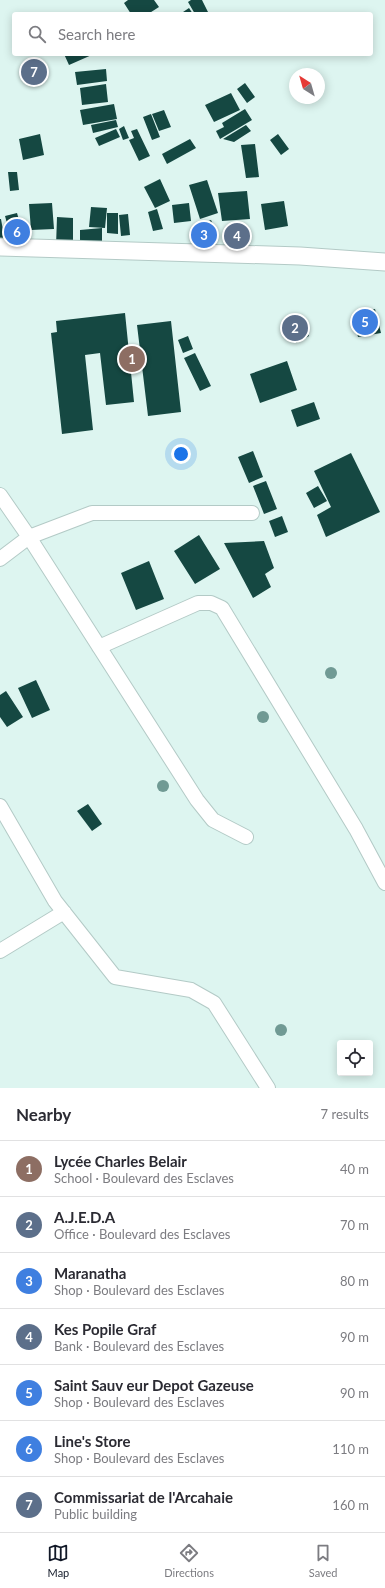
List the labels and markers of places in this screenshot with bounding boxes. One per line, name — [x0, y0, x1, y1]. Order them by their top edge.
pin: 7 — [21, 57, 47, 87]
pin: 6 — [4, 217, 30, 247]
pin: 3 — [191, 220, 217, 250]
pin: 4 — [224, 221, 250, 251]
pin: 5 — [352, 307, 378, 337]
pin: 2 — [282, 313, 308, 343]
pin: 1 — [119, 344, 145, 374]

